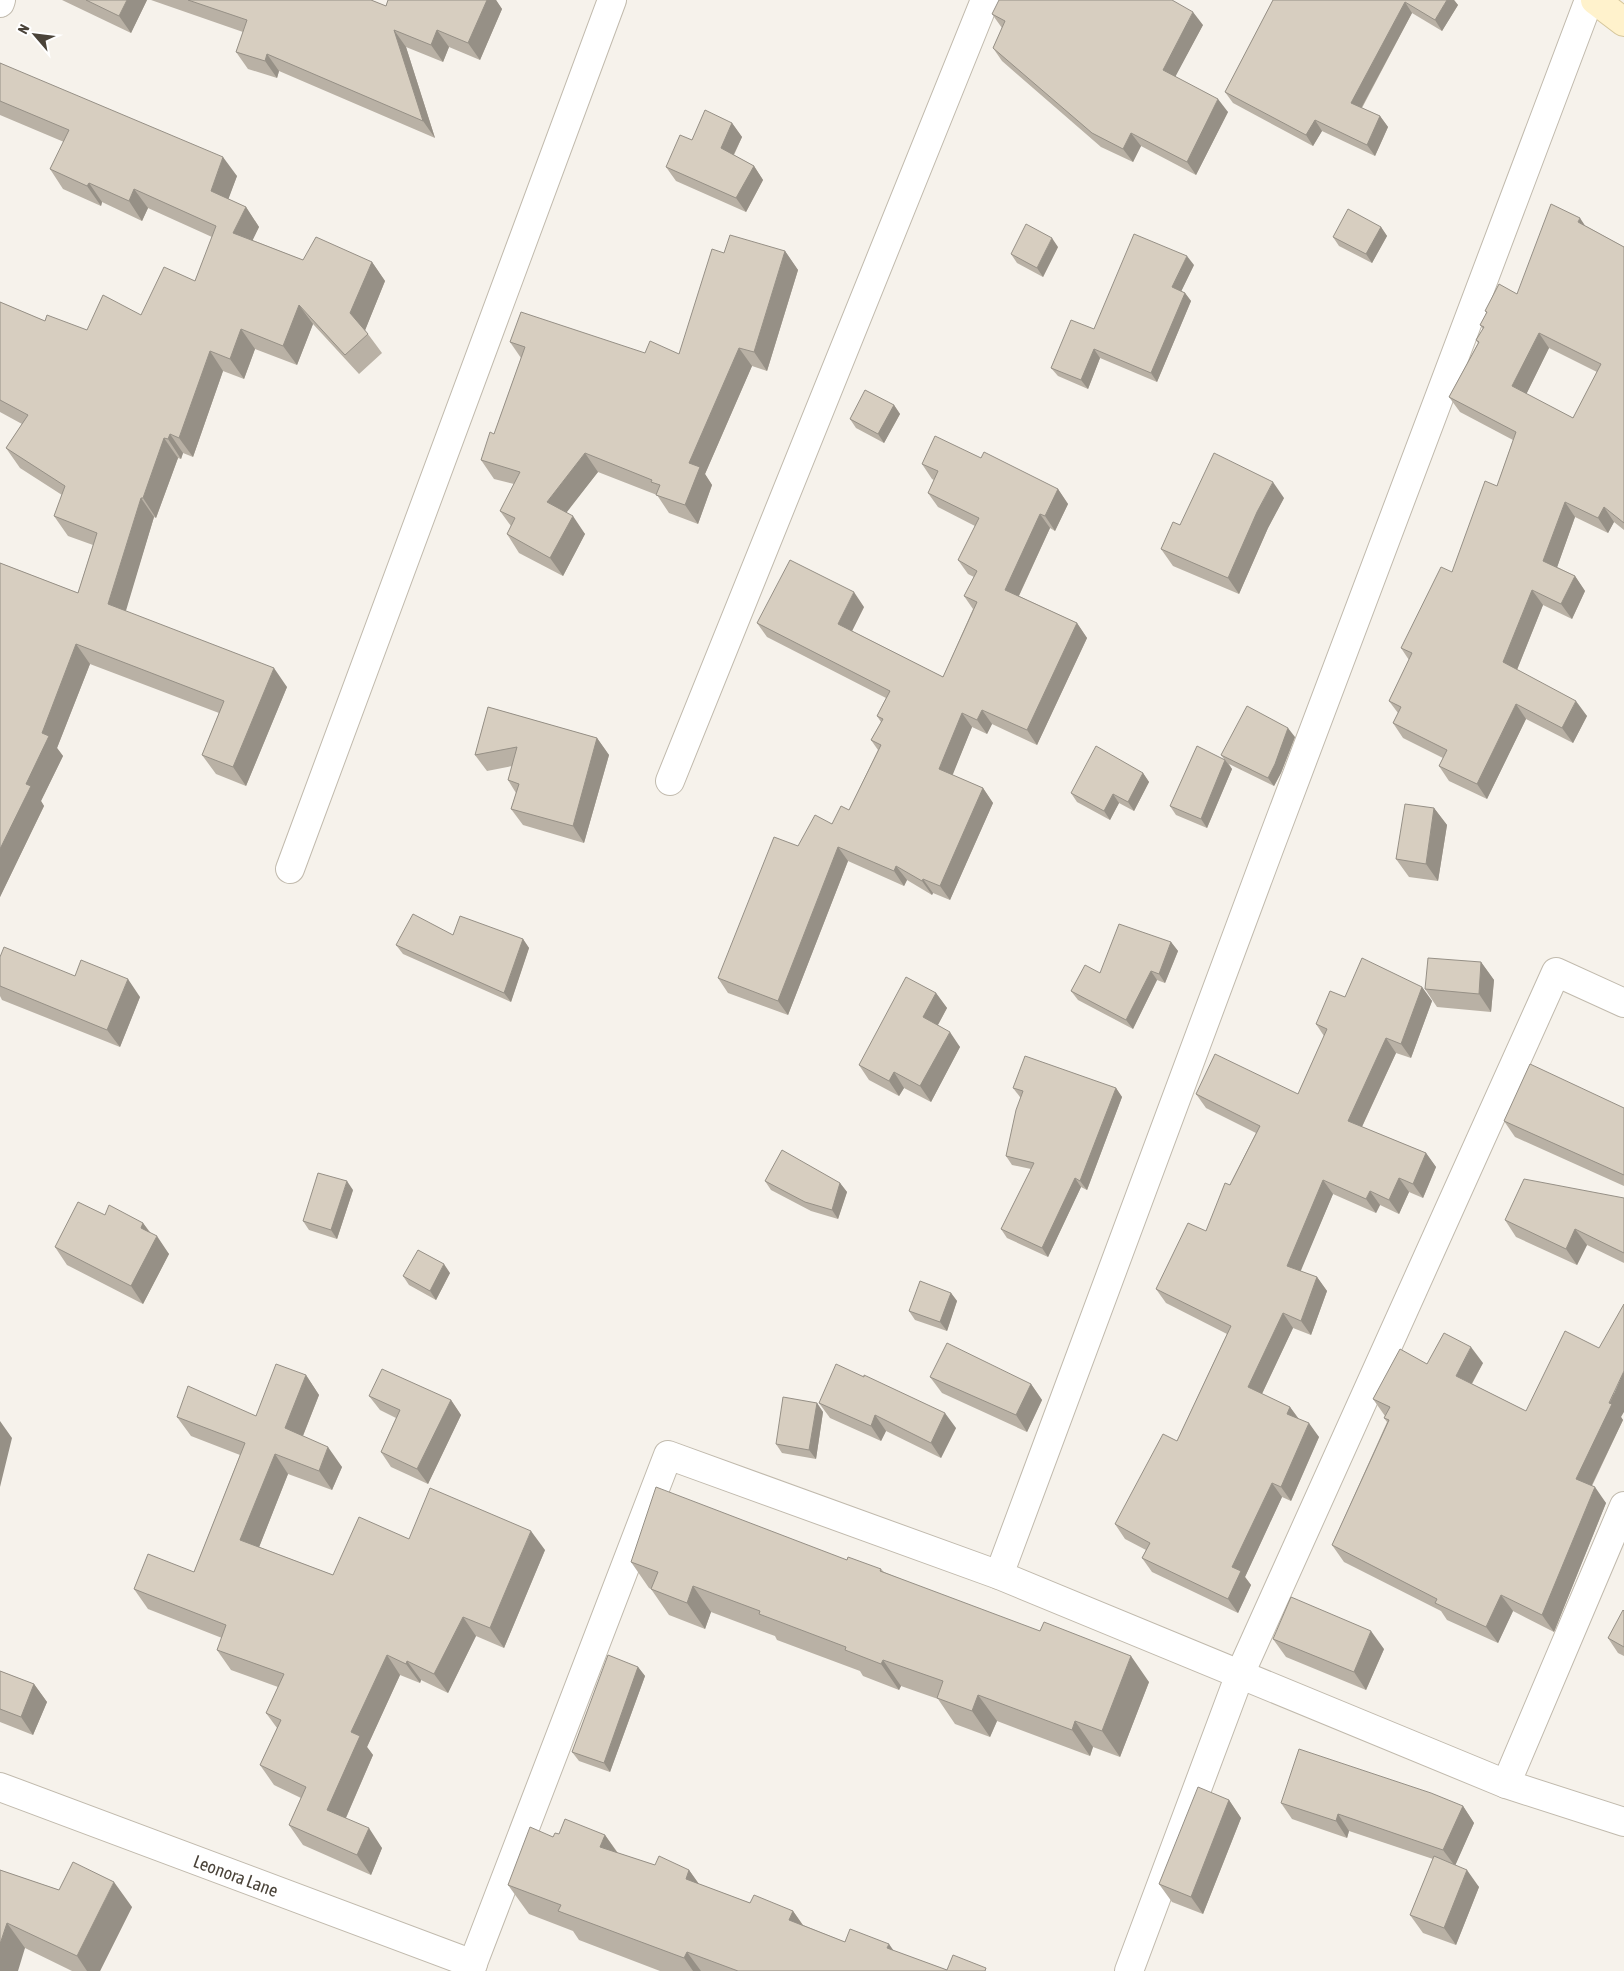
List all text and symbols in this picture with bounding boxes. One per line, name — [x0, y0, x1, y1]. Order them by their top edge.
north arrow — [10, 10, 60, 60]
text: N — [15, 21, 33, 36]
street label: Leonora Lane — [191, 1850, 281, 1901]

